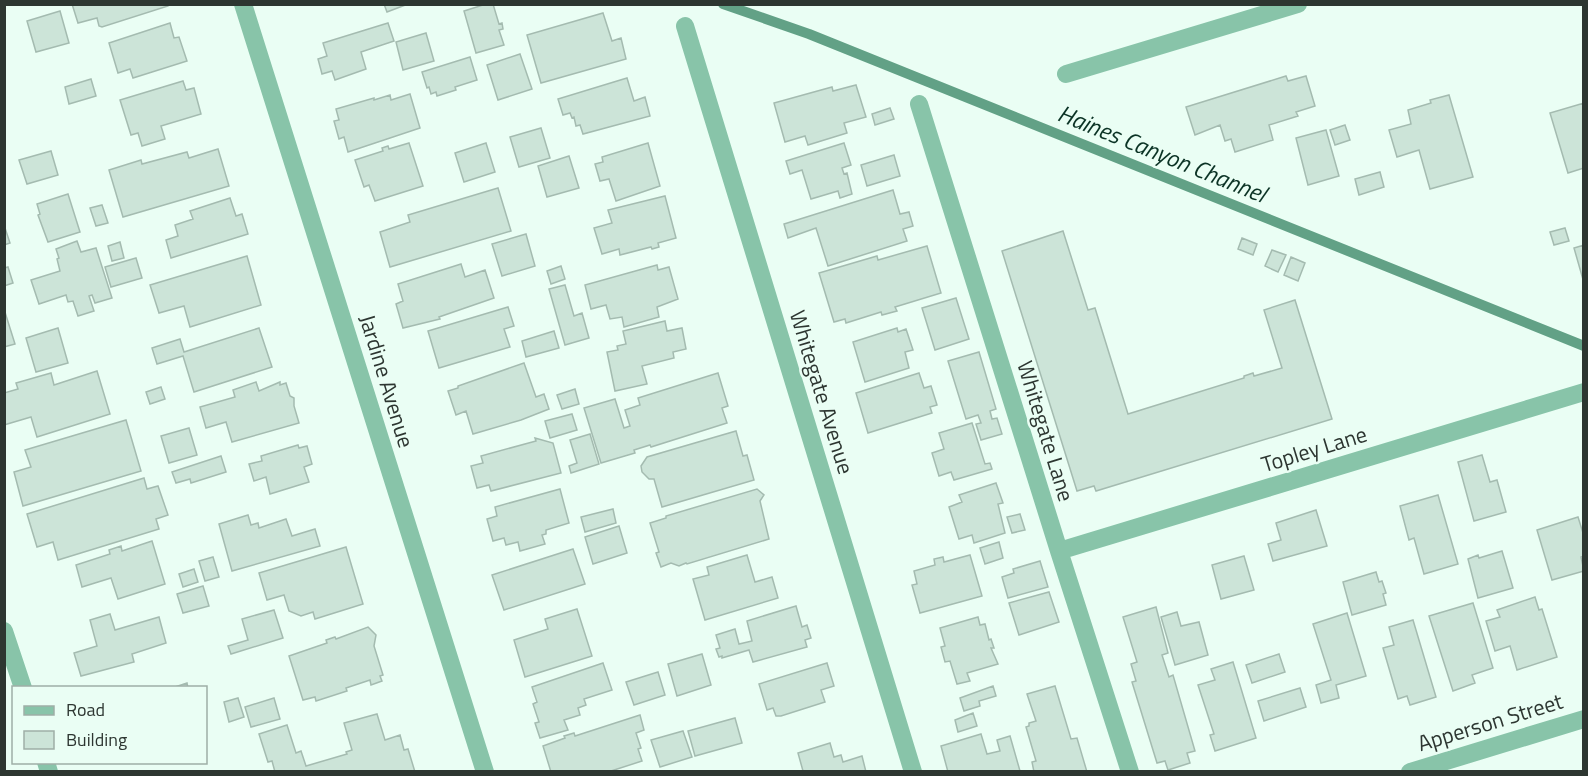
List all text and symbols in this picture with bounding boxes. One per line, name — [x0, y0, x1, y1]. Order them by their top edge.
water label: Haines Canyon Channel — [1053, 95, 1275, 212]
street label: Whitegate Avenue — [781, 306, 863, 478]
street label: Jardine Avenue — [351, 310, 423, 452]
street label: Whitegate Lane — [1008, 356, 1084, 506]
street label: Topley Lane — [1257, 417, 1371, 481]
street label: Apperson Street — [1413, 684, 1567, 760]
legend — [12, 686, 207, 764]
text: Road — [66, 696, 105, 723]
text: Building — [66, 726, 127, 753]

